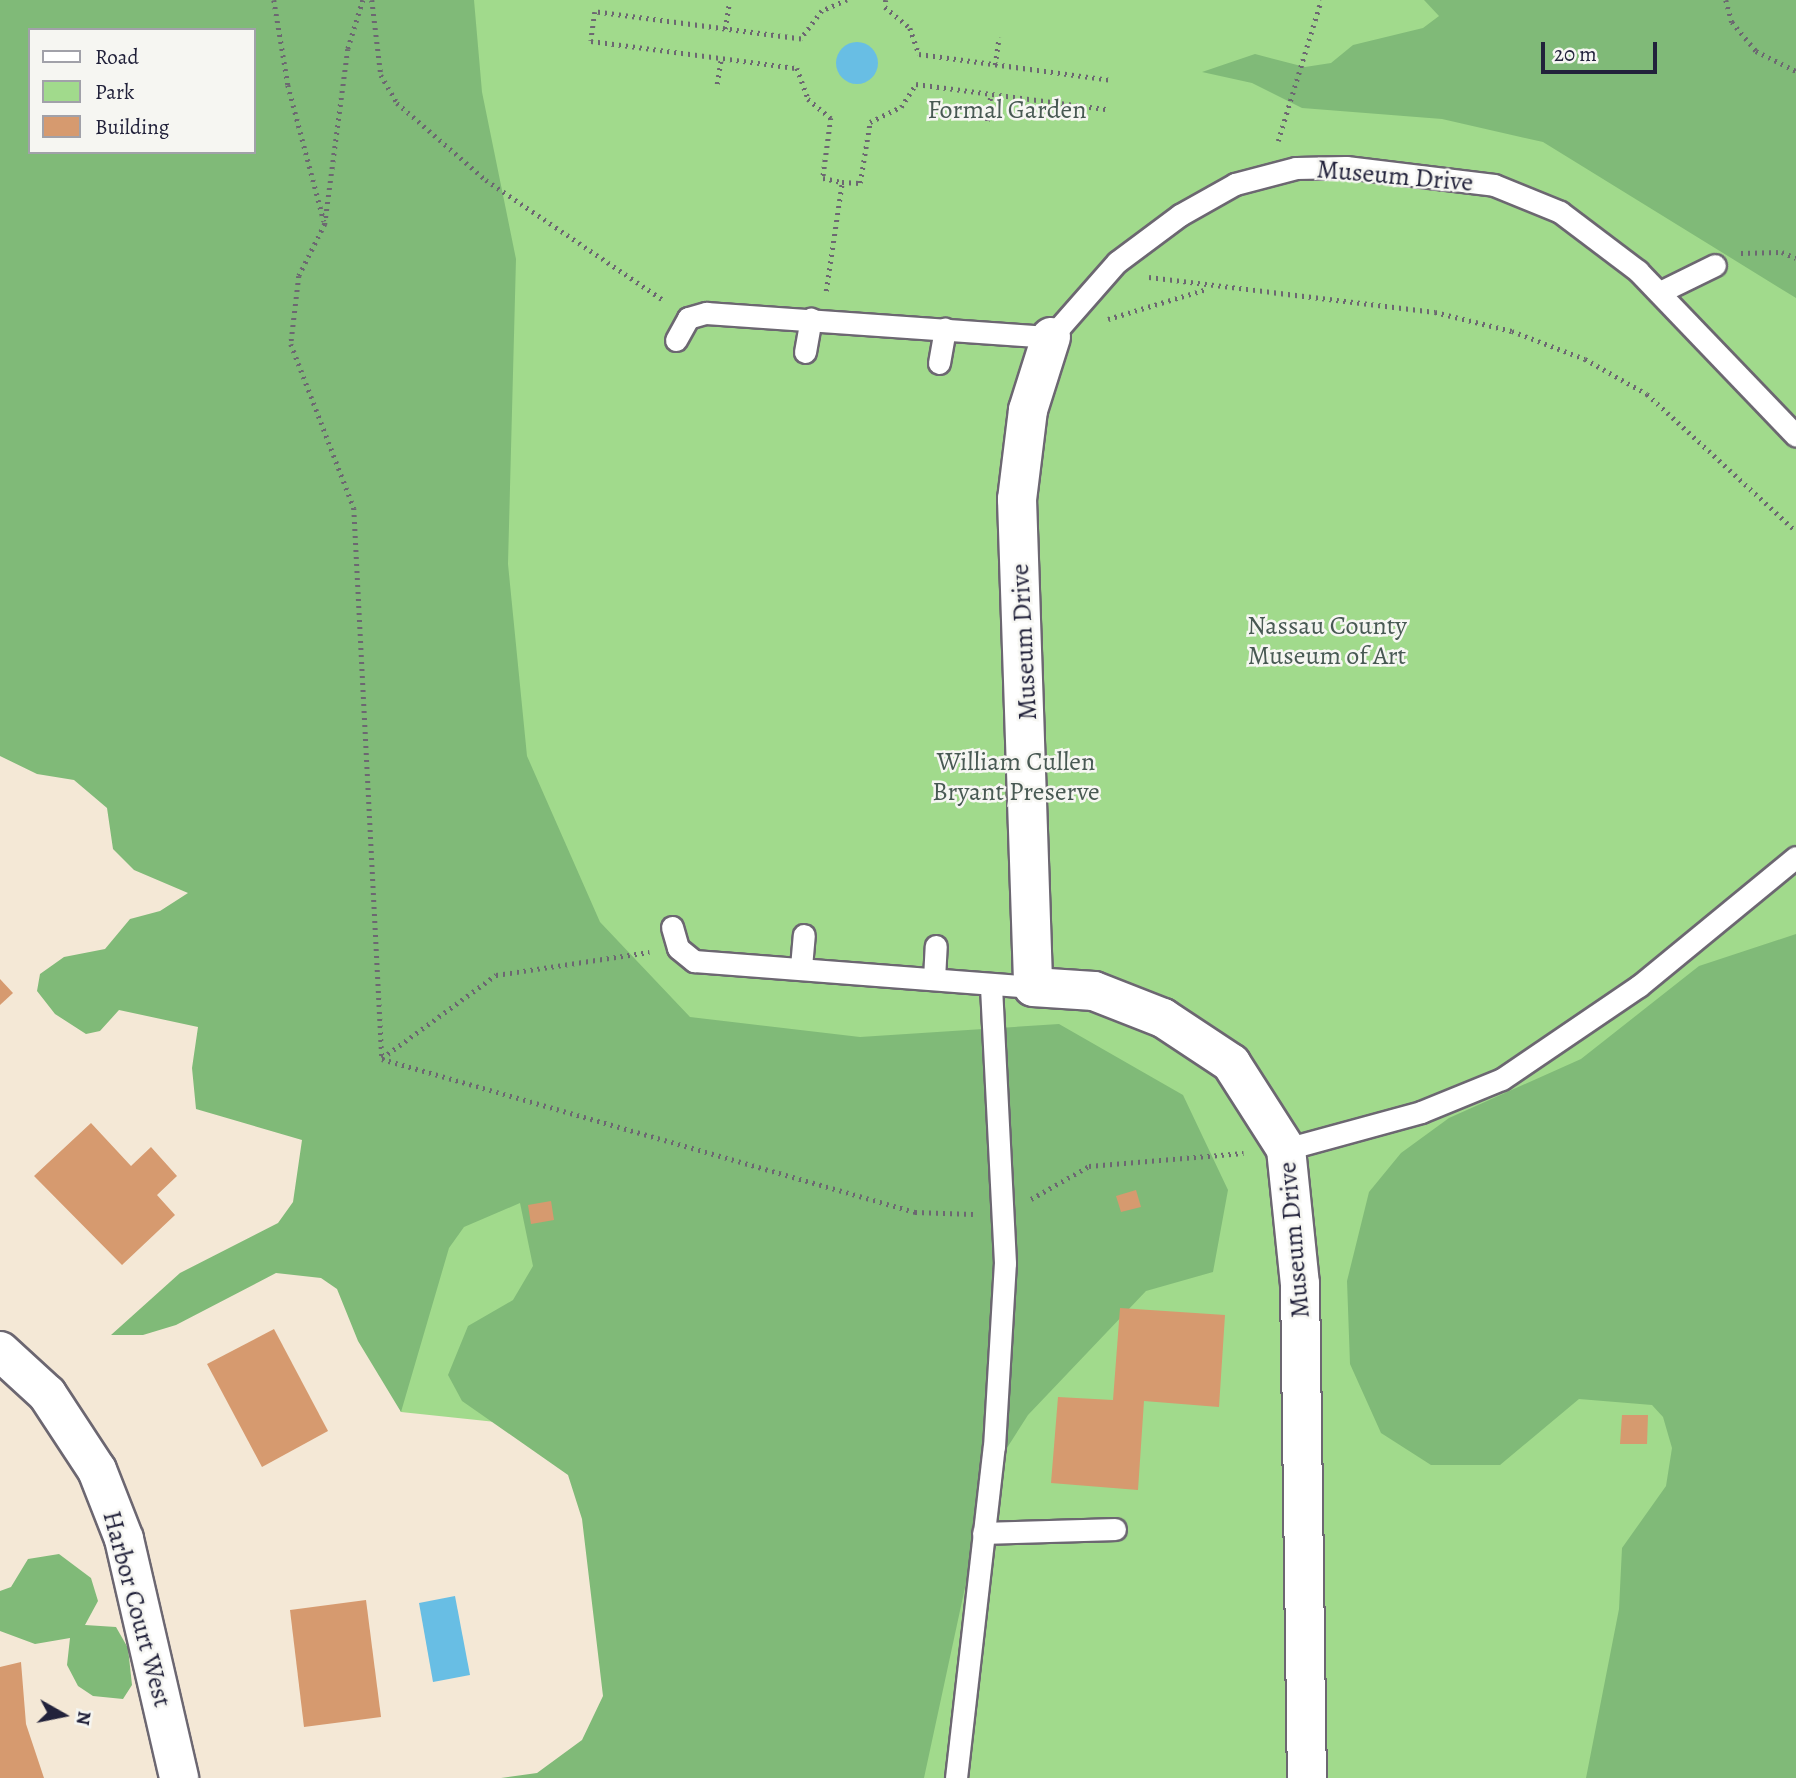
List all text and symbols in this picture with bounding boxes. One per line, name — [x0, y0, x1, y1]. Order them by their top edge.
legend — [28, 28, 256, 154]
scale bar — [1544, 28, 1660, 72]
text: 20 m — [1554, 40, 1597, 68]
text: Road — [95, 43, 139, 71]
text: Park — [95, 78, 134, 106]
park label: Formal Garden — [927, 94, 1087, 126]
text: Building — [95, 113, 169, 141]
street label: Museum Drive — [1315, 154, 1475, 198]
street label: Museum Drive — [1004, 563, 1044, 721]
park label: Nassau County Museum of Art — [1247, 610, 1407, 672]
park label: William Cullen Bryant Preserve — [932, 746, 1100, 808]
street label: Museum Drive — [1272, 1160, 1316, 1320]
street label: Harbor Court West — [96, 1507, 178, 1711]
north arrow — [28, 1680, 98, 1750]
text: N — [70, 1709, 98, 1727]

